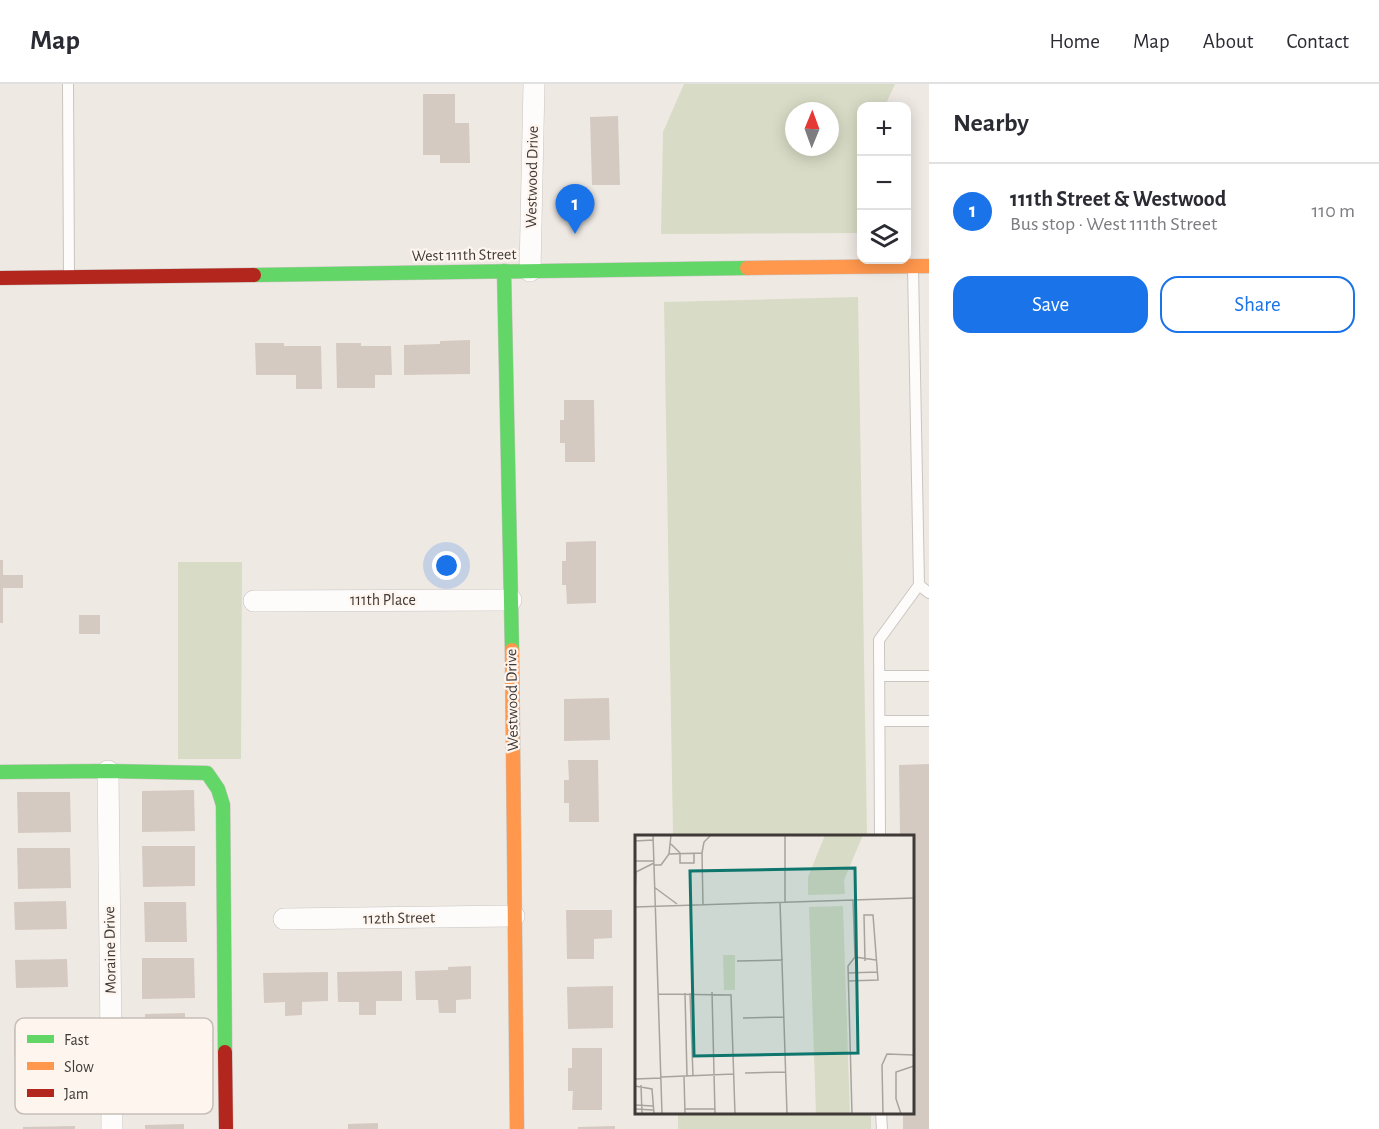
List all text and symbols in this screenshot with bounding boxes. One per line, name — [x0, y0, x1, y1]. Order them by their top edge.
text: Map — [30, 27, 80, 55]
text: Home — [1049, 31, 1100, 52]
text: Map — [1133, 31, 1170, 52]
text: About — [1203, 31, 1253, 52]
text: Contact — [1286, 31, 1349, 52]
north arrow — [785, 102, 839, 156]
map controls — [857, 102, 911, 264]
button: + — [857, 102, 911, 156]
text: Nearby — [953, 110, 1029, 136]
street label: Westwood Drive — [523, 126, 541, 228]
button: − — [857, 156, 911, 210]
pin: 1 — [556, 184, 594, 234]
text: 111th Street & Westwood — [1010, 188, 1226, 210]
text: 1 — [969, 201, 976, 221]
text: 110 m — [1311, 201, 1355, 221]
button: layers — [857, 210, 911, 264]
text: Bus stop · West 111th Street — [1010, 214, 1217, 234]
street label: West 111th Street — [411, 246, 517, 264]
button: Save — [953, 276, 1148, 333]
button: Share — [1160, 276, 1355, 333]
your location — [432, 551, 461, 580]
street label: 111th Place — [350, 592, 416, 608]
street label: Westwood Drive — [503, 649, 521, 751]
inset map — [635, 835, 914, 1114]
street label: Moraine Drive — [101, 906, 119, 994]
street label: 112th Street — [363, 909, 435, 927]
legend — [15, 1018, 213, 1114]
text: Fast — [64, 1032, 89, 1048]
text: Slow — [64, 1059, 94, 1075]
text: Jam — [64, 1086, 89, 1102]

